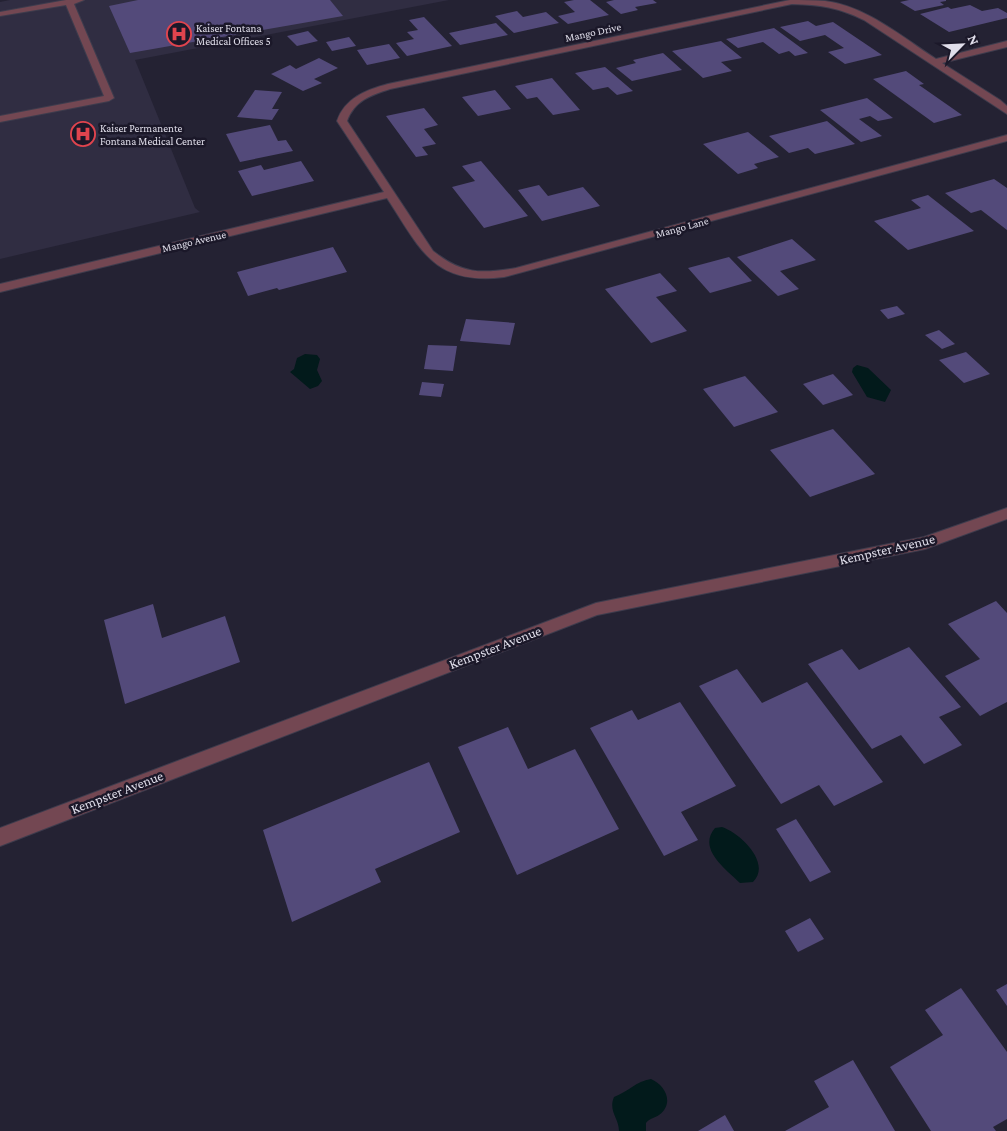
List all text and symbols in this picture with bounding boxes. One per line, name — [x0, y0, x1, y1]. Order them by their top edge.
street label: Mango Drive — [564, 20, 622, 45]
north arrow — [937, 20, 987, 70]
hospital icon: Kaiser Fontana Medical Offices 5 — [166, 21, 192, 47]
place label: Kaiser Fontana Medical Offices 5 — [196, 22, 271, 47]
text: N — [965, 32, 983, 48]
hospital icon: Kaiser Permanente Fontana Medical Center — [70, 121, 96, 147]
place label: Kaiser Permanente Fontana Medical Center — [100, 122, 205, 147]
street label: Mango Lane — [654, 214, 710, 241]
street label: Mango Avenue — [161, 228, 228, 255]
street label: Kempster Avenue — [838, 530, 936, 568]
street label: Kempster Avenue — [447, 622, 543, 672]
street label: Kempster Avenue — [69, 767, 165, 817]

